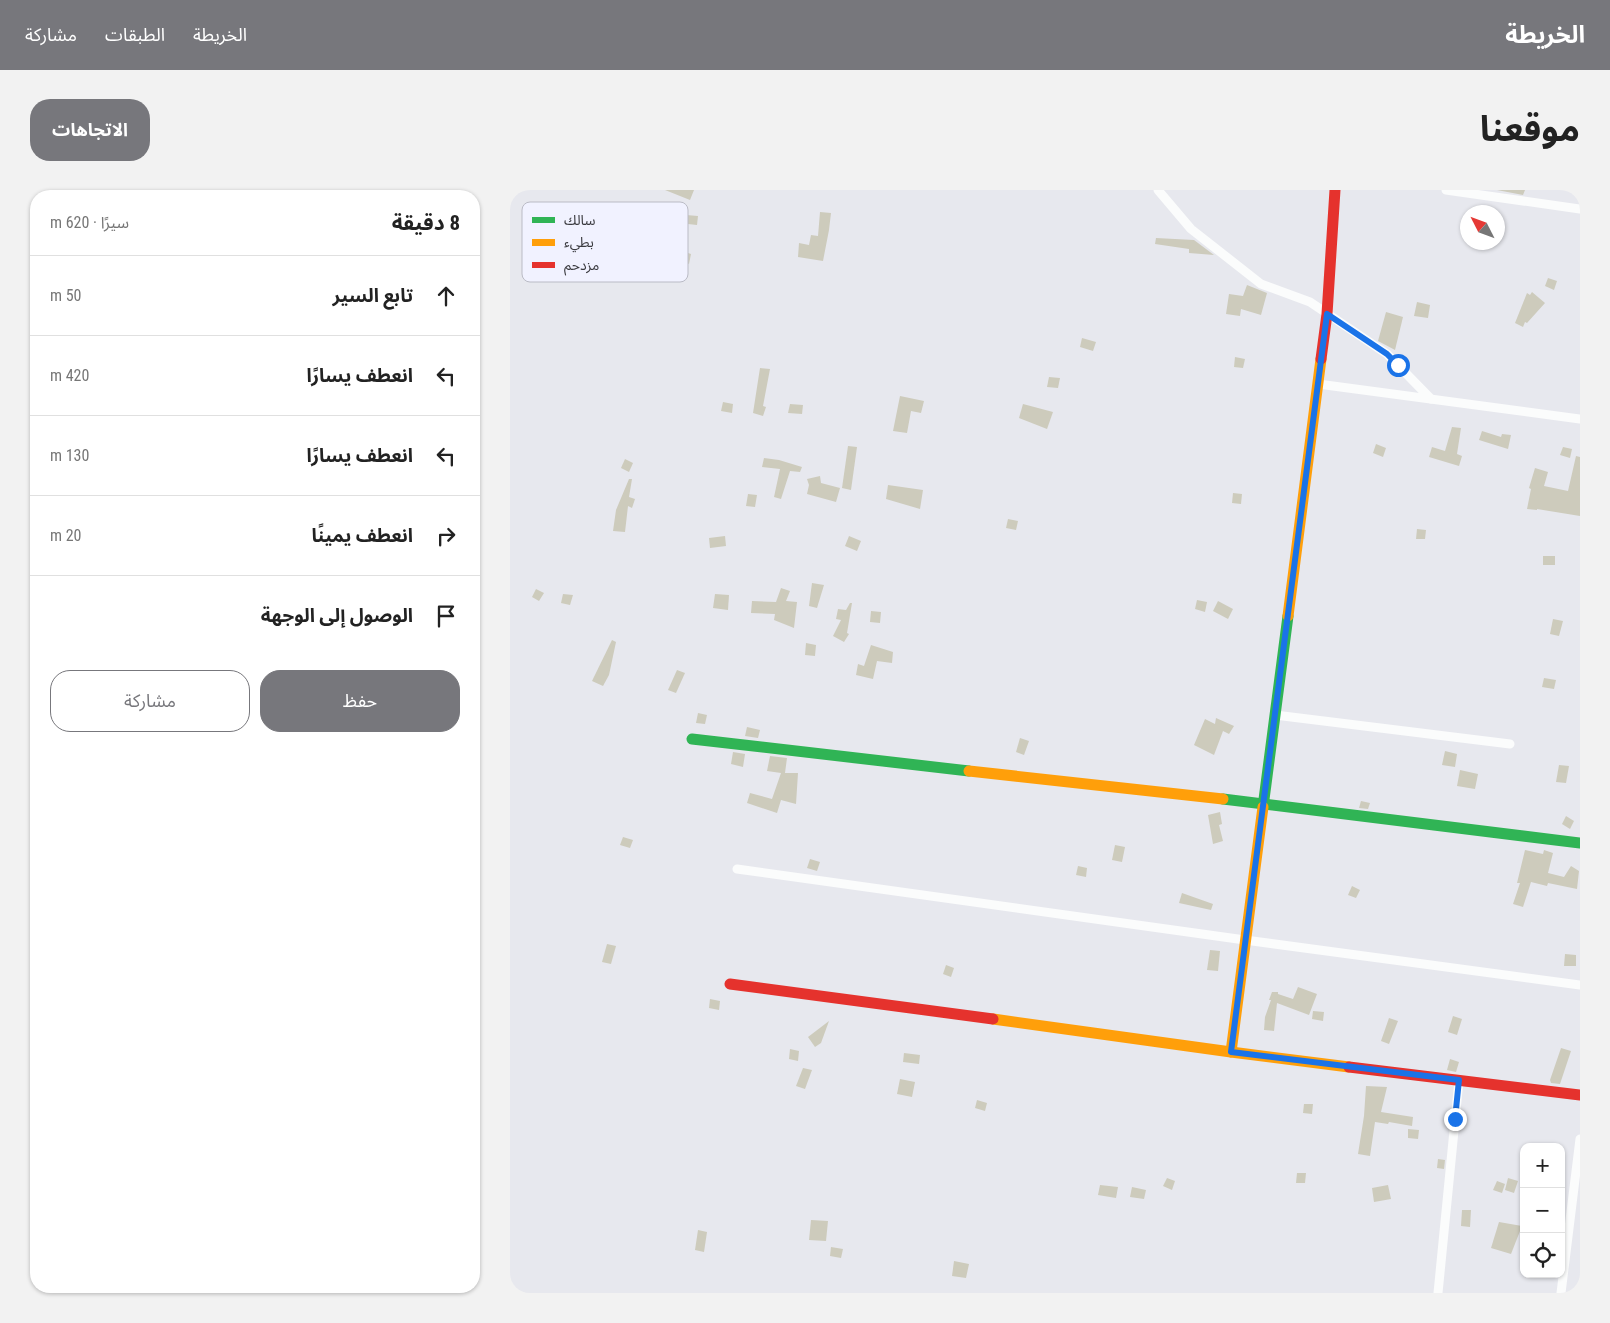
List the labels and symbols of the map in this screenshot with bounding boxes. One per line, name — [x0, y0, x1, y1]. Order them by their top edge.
legend — [522, 202, 688, 282]
north arrow — [1460, 205, 1505, 250]
text: سالك — [564, 212, 596, 228]
text: بطيء — [564, 234, 594, 253]
text: مزدحم — [564, 257, 599, 276]
route start — [1387, 354, 1410, 377]
route end — [1444, 1108, 1467, 1131]

